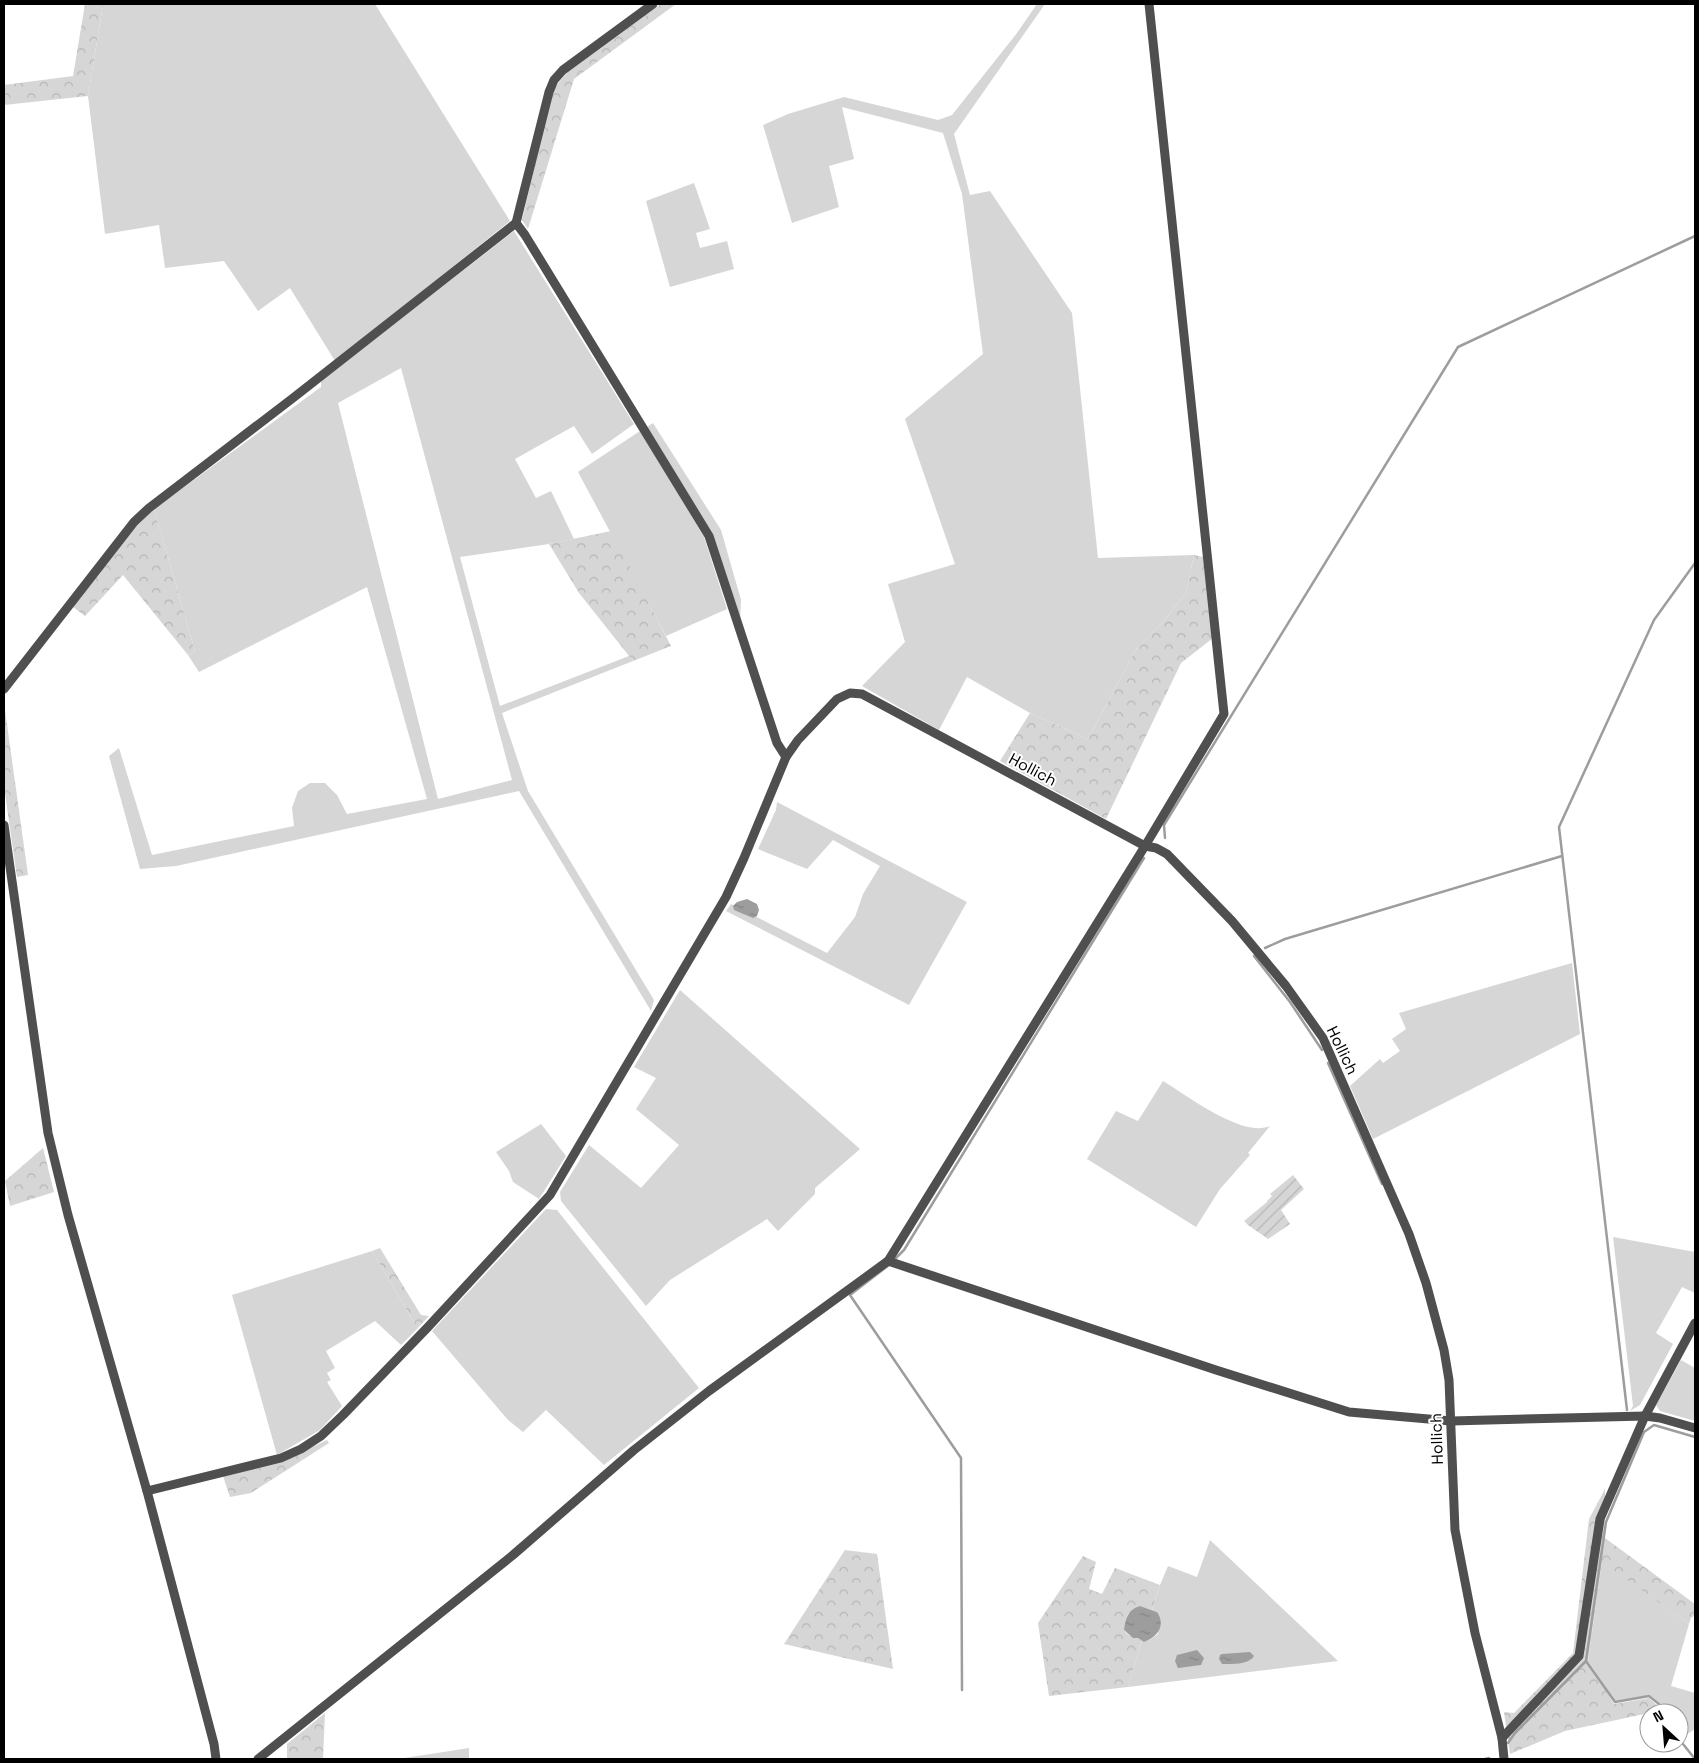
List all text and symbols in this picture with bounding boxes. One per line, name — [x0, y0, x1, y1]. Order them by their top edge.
street label: Hollich — [1005, 748, 1060, 791]
street label: Hollich — [1322, 1022, 1363, 1078]
street label: Hollich — [1425, 1413, 1448, 1465]
north arrow — [1639, 1703, 1689, 1753]
text: N — [1650, 1706, 1666, 1726]

